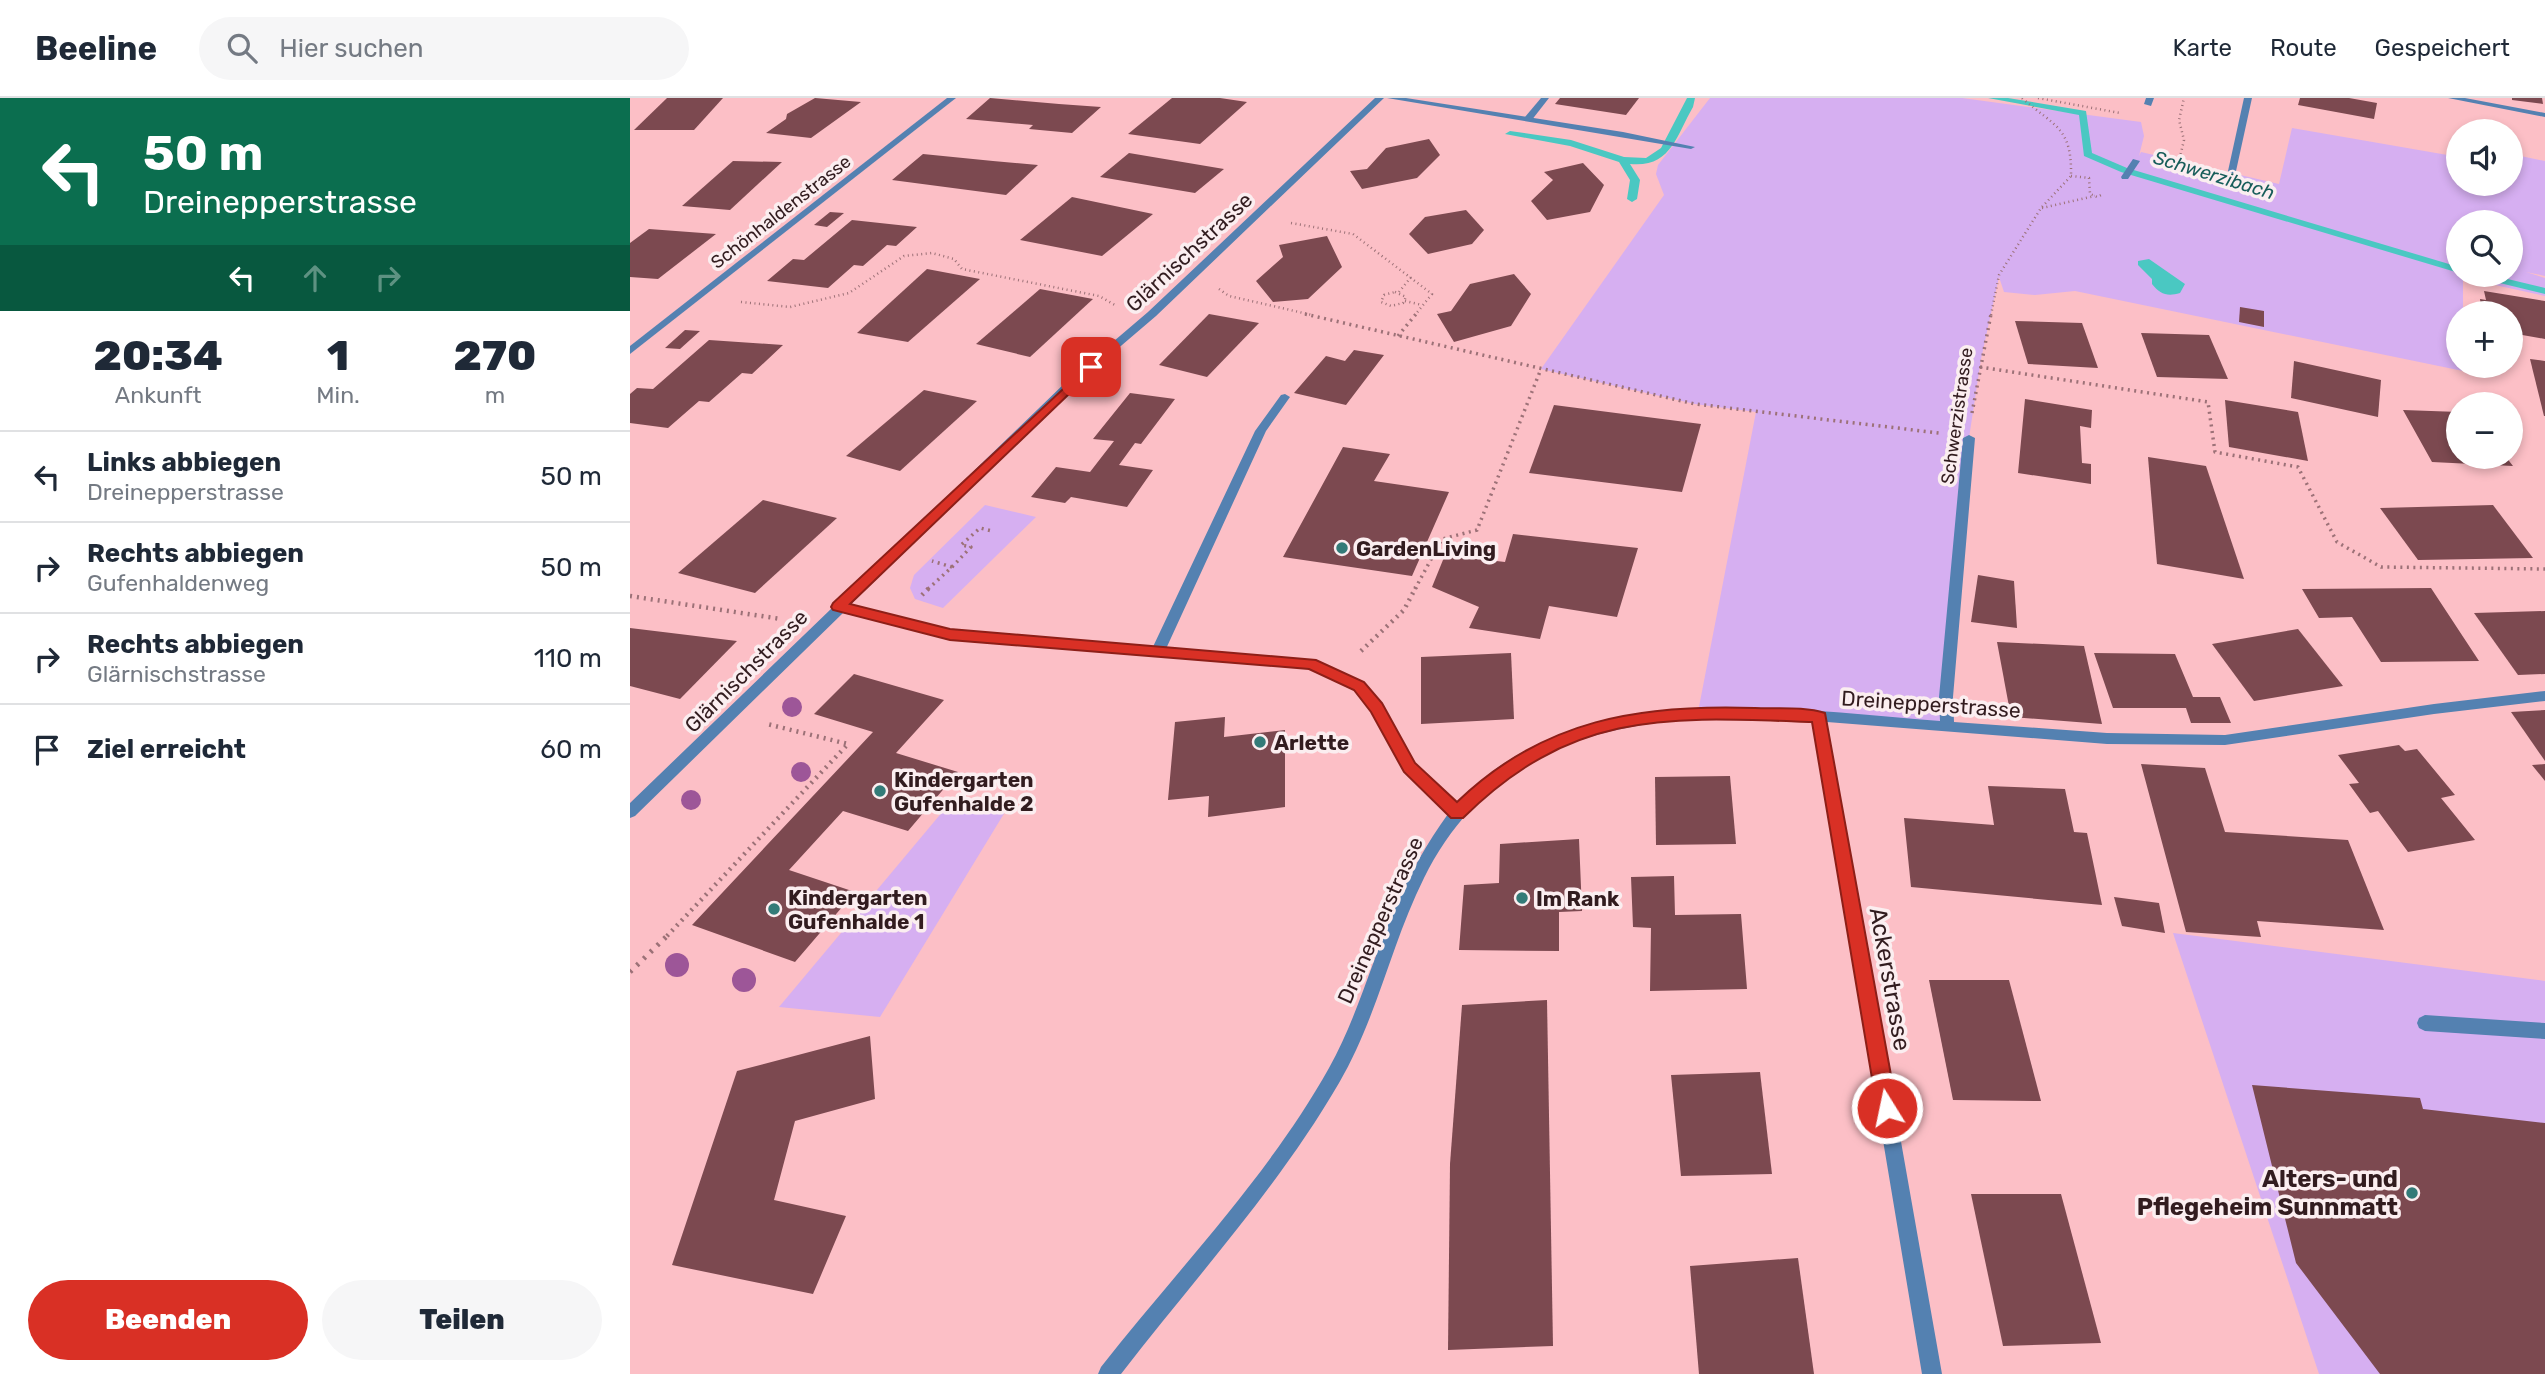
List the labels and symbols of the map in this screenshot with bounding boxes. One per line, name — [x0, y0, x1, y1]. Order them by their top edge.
water label: Schwerzibach — [2151, 146, 2277, 204]
street label: Schönhaldenstrasse — [707, 151, 855, 273]
street label: Glärnischstrasse — [1121, 187, 1257, 317]
pin — [1061, 337, 1121, 397]
street label: Schwerzistrasse — [1937, 346, 1977, 486]
place label: GardenLiving — [1356, 536, 1496, 561]
marker: GardenLiving — [1334, 540, 1350, 556]
street label: Glärnischstrasse — [679, 604, 813, 738]
street label: Dreinepperstrasse — [1840, 685, 2022, 723]
place label: Arlette — [1274, 730, 1349, 755]
marker: Arlette — [1252, 734, 1268, 750]
place label: Kindergarten Gufenhalde 2 — [894, 767, 1034, 816]
marker: Kindergarten Gufenhalde 2 — [872, 783, 888, 799]
street label: Dreinepperstrasse — [1332, 833, 1428, 1007]
place label: Kindergarten Gufenhalde 1 — [788, 885, 928, 934]
place label: Im Rank — [1536, 886, 1620, 911]
marker: Im Rank — [1514, 890, 1530, 906]
marker: Kindergarten Gufenhalde 1 — [766, 901, 782, 917]
street label: Ackerstrasse — [1864, 905, 1916, 1053]
position arrow — [1850, 1071, 1924, 1145]
place label: Alters- und Pflegeheim Sunnmatt — [2137, 1165, 2398, 1221]
marker: Alters- und Pflegeheim Sunnmatt — [2404, 1185, 2420, 1201]

